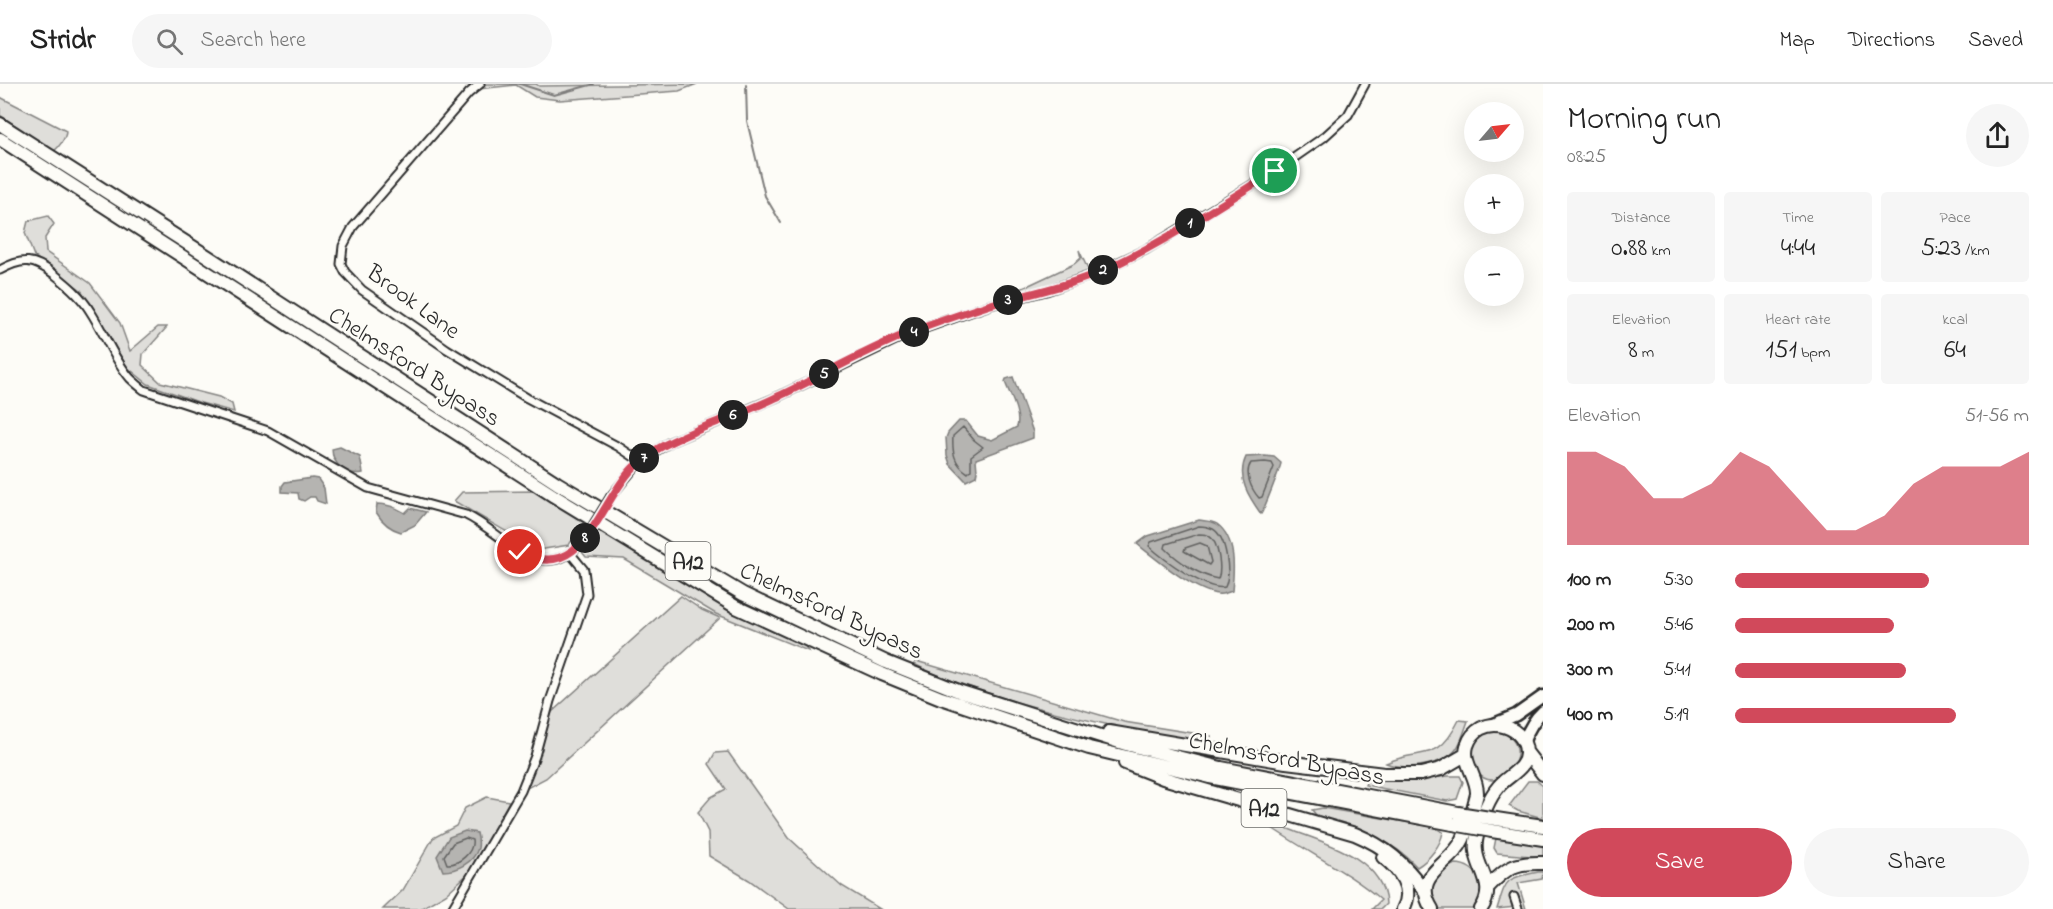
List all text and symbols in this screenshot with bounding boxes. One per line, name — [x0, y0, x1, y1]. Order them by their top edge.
search box — [132, 14, 552, 68]
text: Stridr — [30, 21, 96, 62]
icon: search — [153, 25, 186, 58]
text: Search here — [201, 25, 306, 57]
text: Map — [1779, 26, 1815, 56]
text: Directions — [1848, 26, 1935, 56]
text: Saved — [1968, 26, 2023, 56]
text: Morning run — [1567, 96, 1721, 144]
north arrow — [1464, 102, 1524, 162]
map controls — [1464, 102, 1524, 306]
button: share — [1966, 104, 2029, 167]
text: 08:25 — [1567, 143, 1606, 172]
pin — [1249, 145, 1300, 196]
icon: arrive — [1258, 154, 1291, 187]
button: + — [1464, 174, 1524, 234]
text: Distance — [1612, 206, 1670, 230]
text: Time — [1782, 206, 1814, 230]
text: Pace — [1939, 206, 1971, 230]
pin: 1 — [1175, 208, 1205, 238]
text: 1 — [1187, 211, 1193, 235]
text: 0.88 — [1611, 230, 1647, 268]
text: 4:44 — [1781, 230, 1815, 268]
text: 5:23 — [1920, 230, 1961, 268]
text: km — [1647, 239, 1671, 263]
text: /km — [1961, 239, 1990, 263]
button: − — [1464, 246, 1524, 306]
pin: 2 — [1088, 255, 1118, 285]
street label: Brook Lane — [357, 256, 467, 349]
text: 2 — [1099, 258, 1107, 282]
pin: 3 — [993, 285, 1023, 315]
text: 3 — [1005, 288, 1011, 312]
street label: Chelmsford Bypass — [320, 299, 507, 438]
text: Elevation — [1612, 308, 1670, 332]
text: Heart rate — [1765, 308, 1831, 332]
text: kcal — [1942, 308, 1968, 332]
pin: 4 — [899, 317, 929, 347]
text: 4 — [911, 320, 917, 344]
text: 8 — [1628, 332, 1638, 370]
text: 151 — [1766, 332, 1797, 370]
text: 64 — [1944, 332, 1966, 370]
text: m — [1638, 341, 1654, 365]
text: bpm — [1797, 341, 1831, 365]
pin: 5 — [809, 359, 839, 389]
text: 5 — [819, 362, 829, 386]
pin: 6 — [718, 400, 748, 430]
text: Elevation — [1567, 402, 1641, 431]
text: 51–56 m — [1965, 402, 2029, 431]
text: 6 — [729, 403, 737, 427]
pin: 7 — [629, 443, 659, 473]
text: 7 — [641, 446, 647, 470]
pin: 8 — [570, 523, 600, 553]
pin — [494, 526, 545, 577]
text: 8 — [582, 526, 588, 550]
icon: check — [503, 535, 536, 568]
road number: A12 — [666, 542, 710, 580]
street label: Chelmsford Bypass — [733, 554, 929, 671]
text: 100 m — [1567, 566, 1611, 595]
text: 5:30 — [1663, 566, 1693, 595]
text: 200 m — [1567, 611, 1615, 640]
text: 5:46 — [1663, 611, 1693, 640]
text: 300 m — [1567, 656, 1613, 685]
text: 5:41 — [1663, 656, 1691, 685]
text: 400 m — [1567, 701, 1613, 730]
text: 5:19 — [1663, 701, 1689, 730]
street label: Chelmsford Bypass — [1185, 724, 1388, 798]
road number: A12 — [1242, 789, 1286, 827]
button: Save — [1567, 828, 1792, 897]
button: Share — [1804, 828, 2029, 897]

